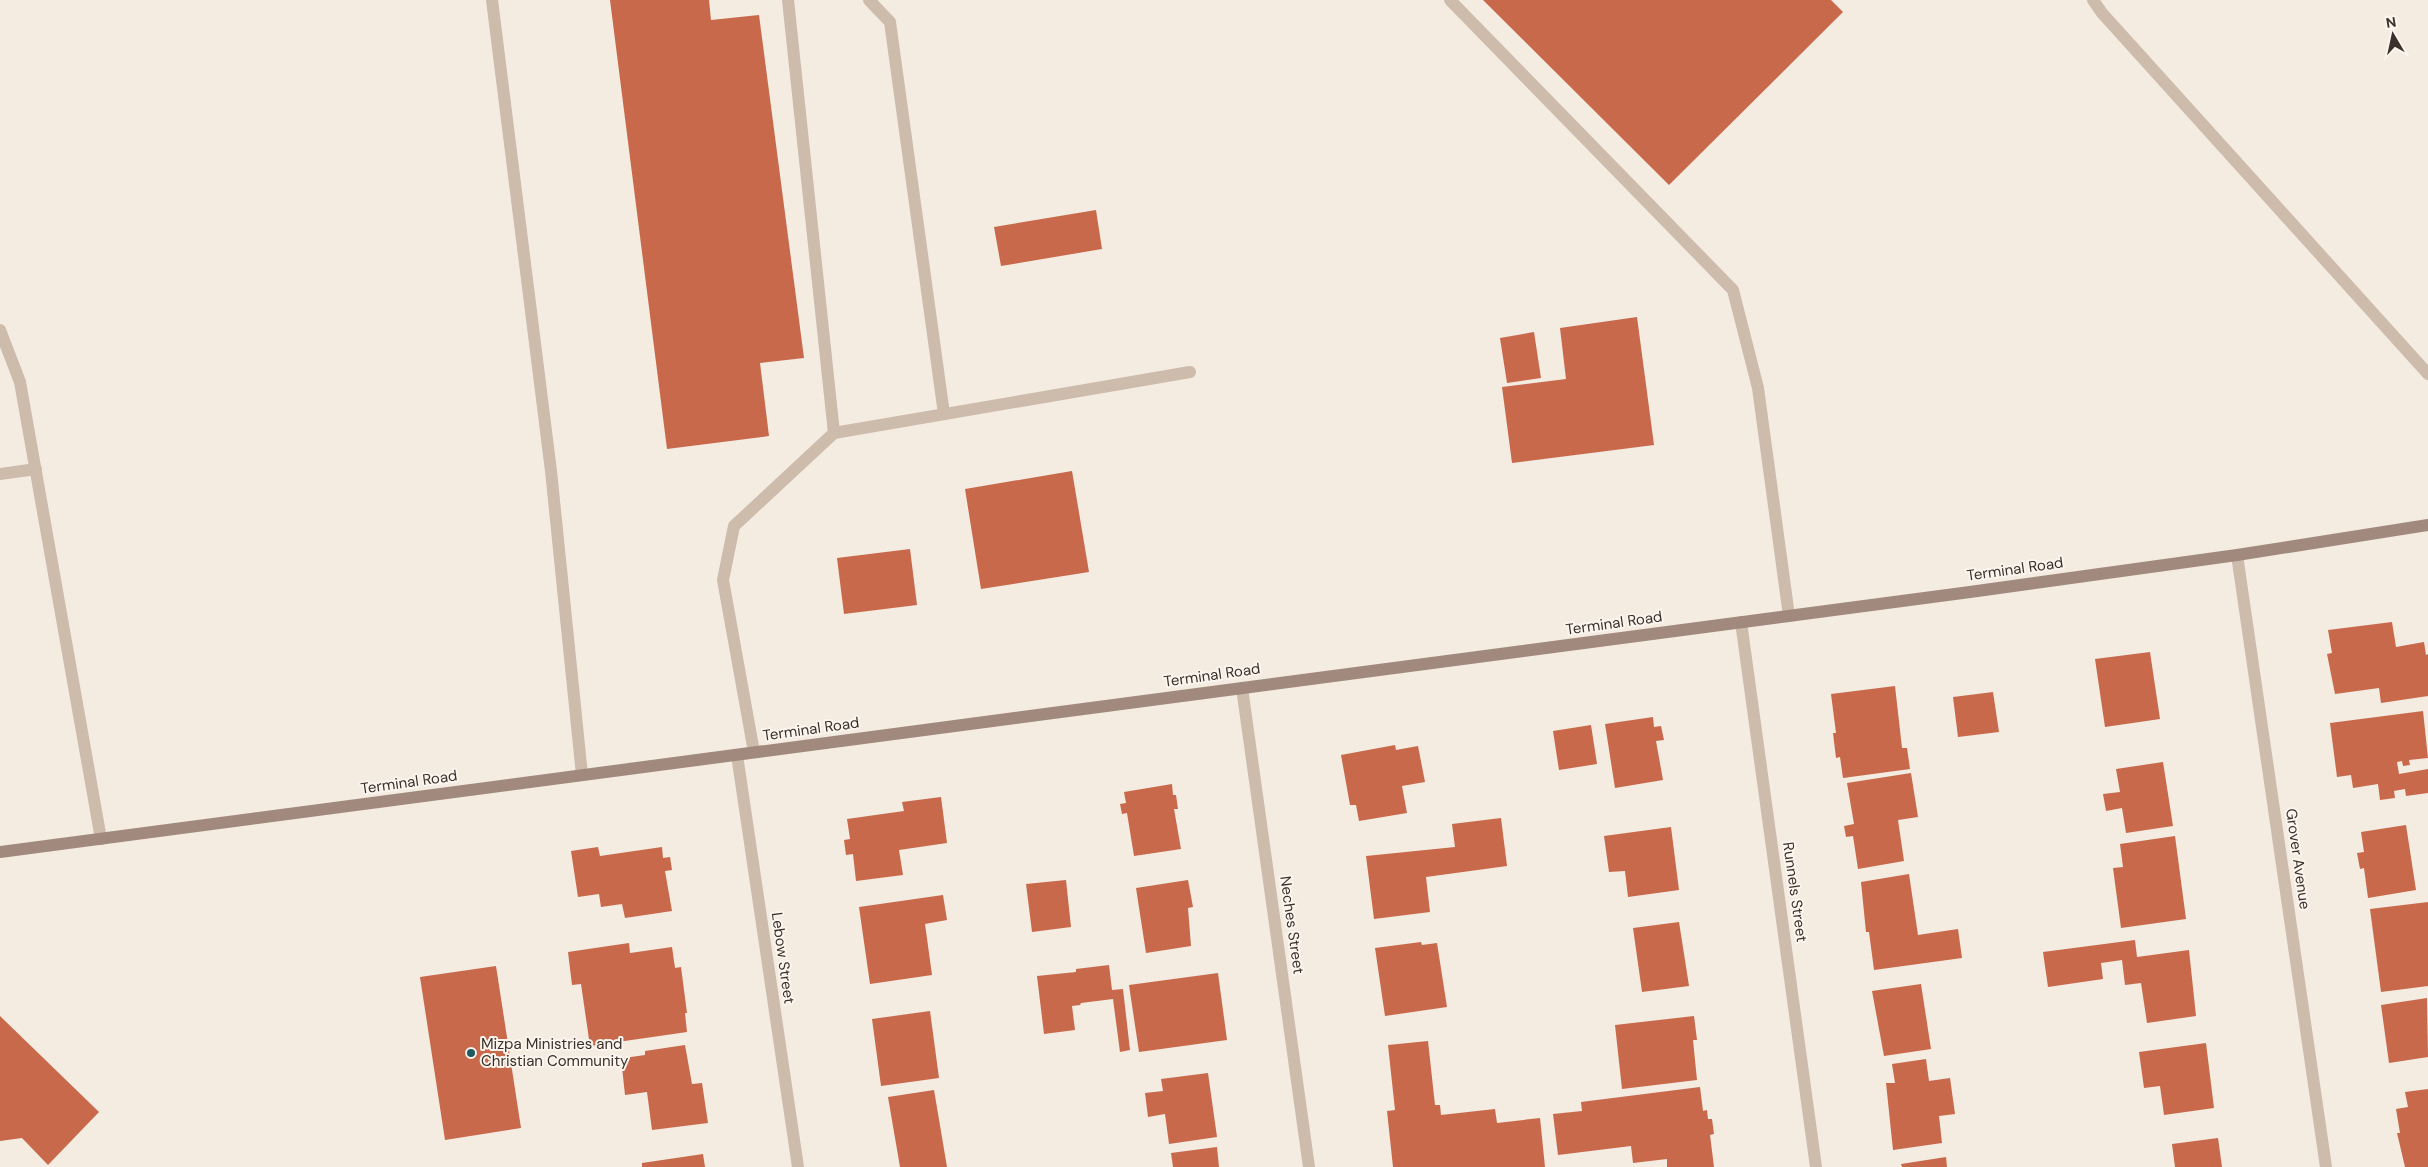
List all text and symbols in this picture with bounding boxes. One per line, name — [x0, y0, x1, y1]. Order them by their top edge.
north arrow — [2368, 10, 2418, 60]
text: N — [2385, 12, 2397, 32]
street label: Terminal Road — [1966, 552, 2064, 586]
street label: Terminal Road — [1565, 606, 1663, 640]
street label: Terminal Road — [1163, 658, 1261, 692]
street label: Terminal Road — [762, 712, 860, 746]
street label: Terminal Road — [360, 765, 458, 799]
street label: Grover Avenue — [2281, 807, 2315, 911]
street label: Runnels Street — [1778, 841, 1812, 943]
street label: Neches Street — [1275, 875, 1309, 975]
street label: Lebow Street — [767, 911, 799, 1005]
place label: Mizpa Ministries and Christian Community — [481, 1034, 629, 1071]
marker: Mizpa Ministries and Christian Community — [465, 1047, 477, 1059]

